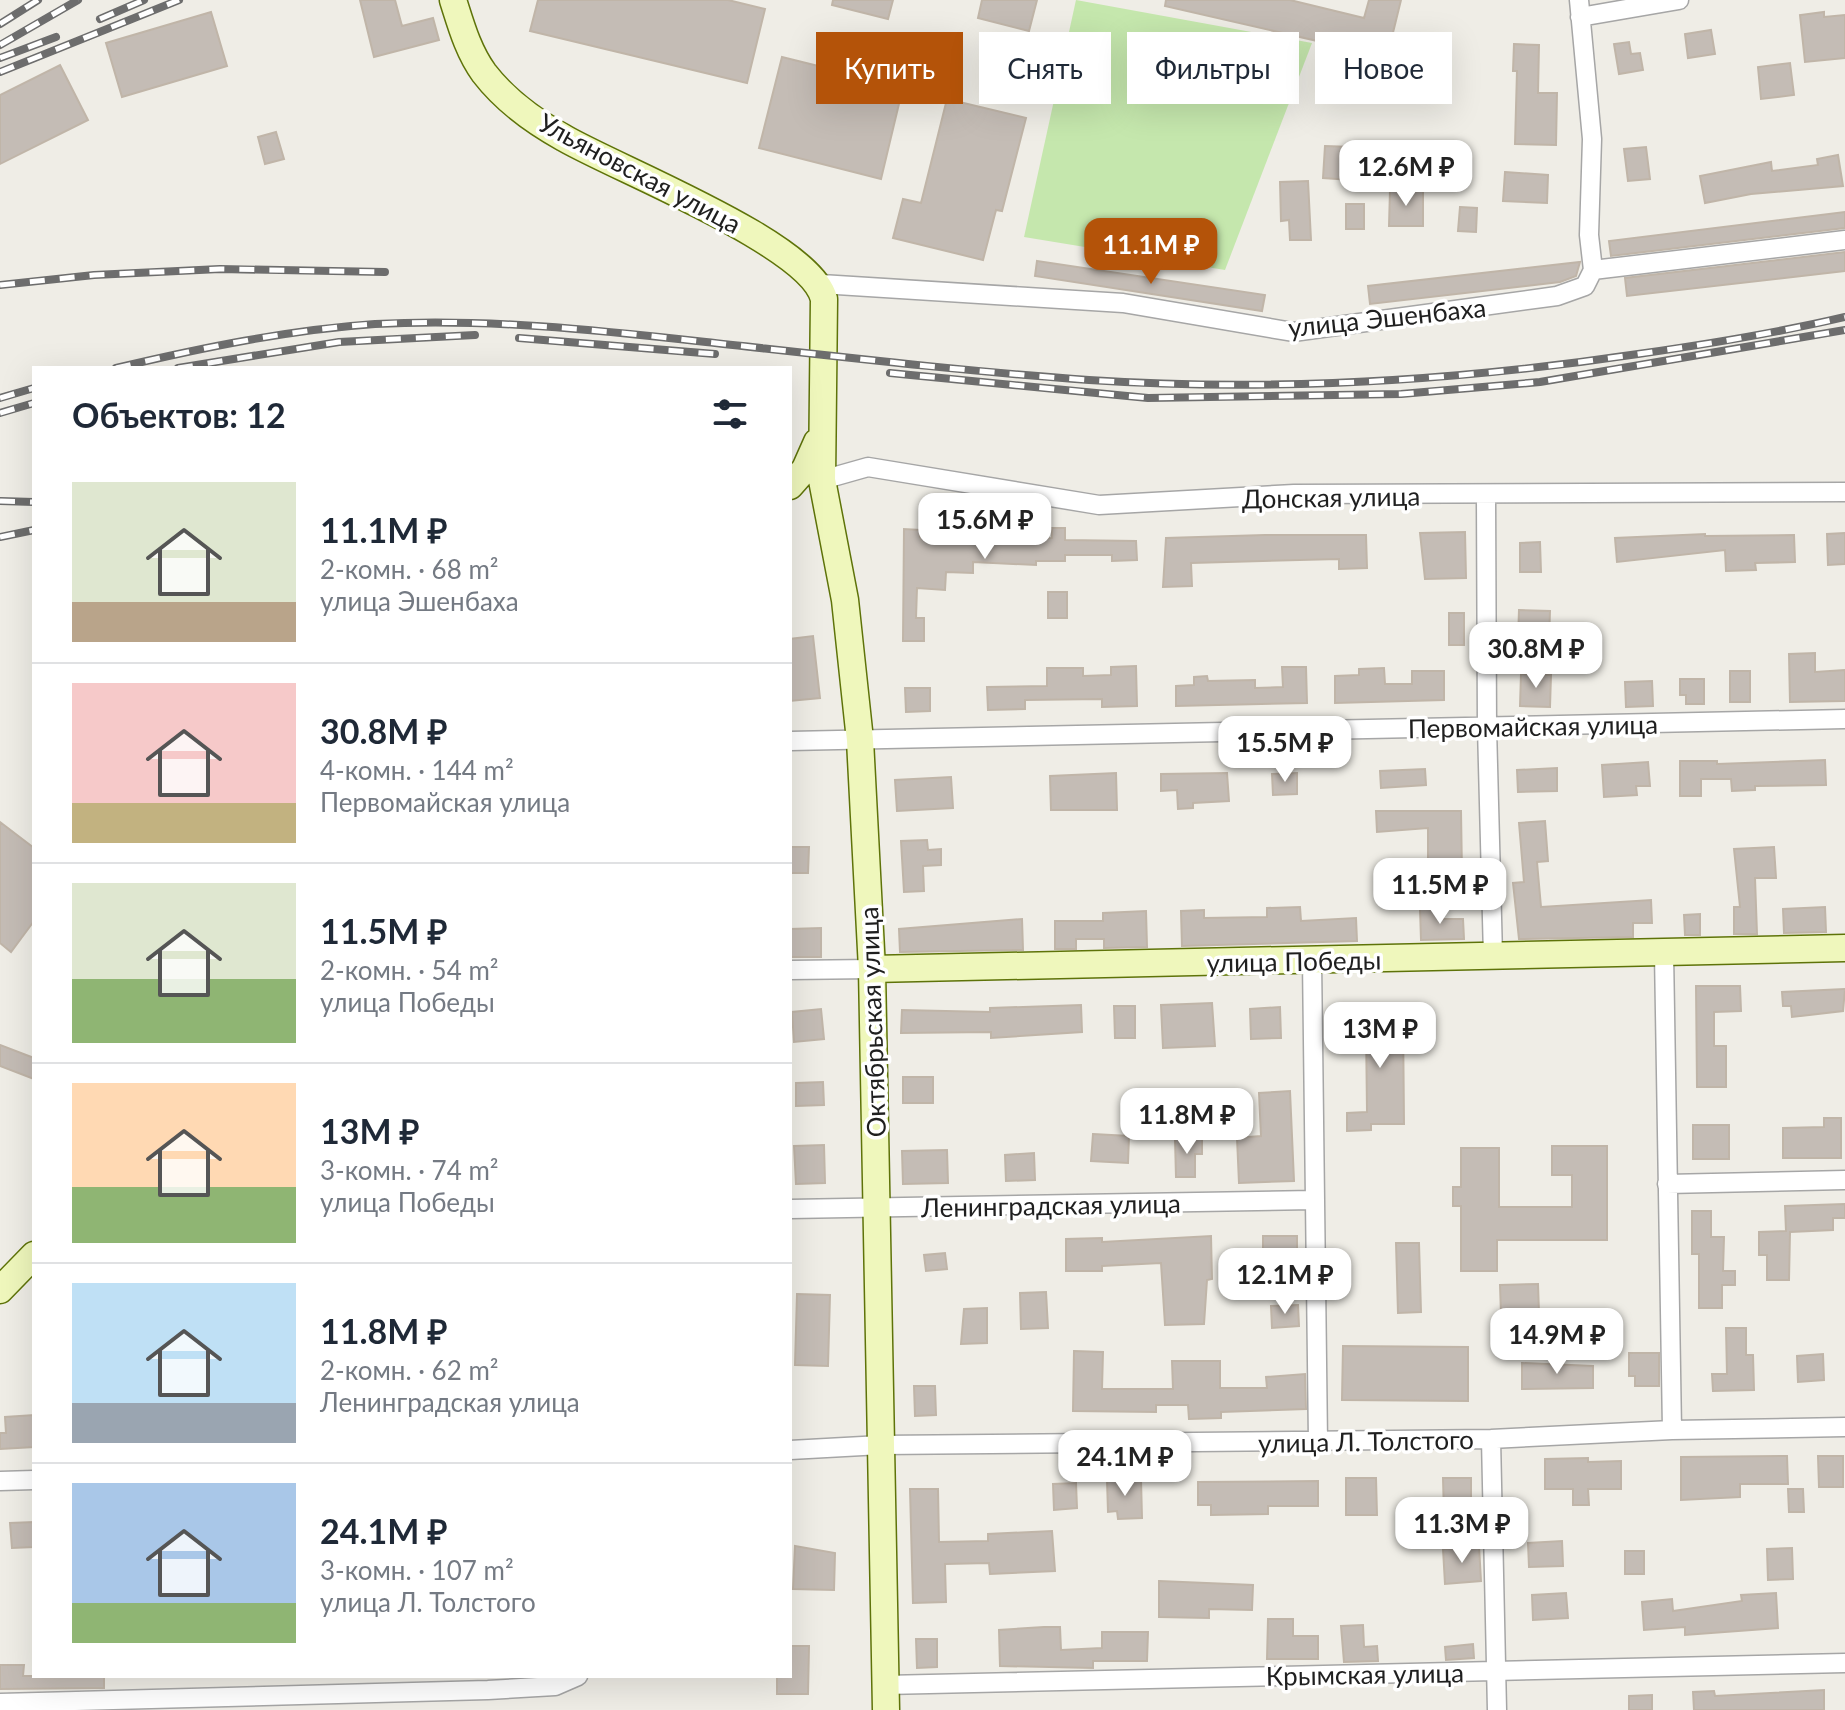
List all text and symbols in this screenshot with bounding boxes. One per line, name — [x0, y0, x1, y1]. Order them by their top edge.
chip: Купить — [816, 32, 963, 104]
chip: Снять — [979, 32, 1111, 104]
chip: Фильтры — [1127, 32, 1299, 104]
chip: Новое — [1315, 32, 1452, 104]
street label: Ульяновская улица — [533, 106, 747, 240]
pin: 12.6M ₽ — [1332, 140, 1480, 208]
text: 12.6M ₽ — [1357, 150, 1455, 182]
pin: 11.1M ₽ — [1077, 218, 1225, 286]
text: 11.1M ₽ — [1102, 228, 1200, 260]
street label: улица Эшенбаха — [1287, 291, 1487, 343]
icon: filters — [708, 392, 752, 436]
text: Объектов: 12 — [72, 394, 286, 435]
street label: Донская улица — [1242, 479, 1420, 515]
pin: 15.6M ₽ — [911, 493, 1059, 561]
text: 15.6M ₽ — [936, 503, 1034, 535]
text: 11.1M ₽ — [320, 509, 447, 550]
icon: home — [136, 514, 232, 610]
text: 2-комн. · 68 m² — [320, 553, 499, 585]
text: улица Эшенбаха — [320, 585, 519, 617]
pin: 30.8M ₽ — [1462, 622, 1610, 690]
text: 30.8M ₽ — [1487, 632, 1585, 664]
street label: Первомайская улица — [1408, 708, 1658, 744]
text: 30.8M ₽ — [320, 710, 447, 751]
icon: home — [136, 715, 232, 811]
pin: 15.5M ₽ — [1211, 716, 1359, 784]
text: 15.5M ₽ — [1236, 726, 1334, 758]
text: 4-комн. · 144 m² — [320, 754, 514, 786]
text: Первомайская улица — [320, 786, 570, 818]
pin: 11.5M ₽ — [1366, 858, 1514, 926]
text: 11.5M ₽ — [1391, 868, 1489, 900]
street label: Октябрьская улица — [852, 906, 892, 1138]
text: 11.5M ₽ — [320, 910, 447, 951]
icon: home — [136, 915, 232, 1011]
street label: улица Победы — [1206, 943, 1382, 979]
text: 2-комн. · 54 m² — [320, 954, 499, 986]
text: улица Победы — [320, 986, 495, 1018]
pin: 13M ₽ — [1324, 1002, 1436, 1070]
text: 13M ₽ — [1342, 1012, 1418, 1044]
pin: 11.8M ₽ — [1113, 1088, 1261, 1156]
text: 11.8M ₽ — [1138, 1098, 1236, 1130]
text: 13M ₽ — [320, 1110, 420, 1151]
icon: home — [136, 1115, 232, 1211]
text: 3-комн. · 74 m² — [320, 1154, 499, 1186]
text: улица Победы — [320, 1186, 495, 1218]
street label: Ленинградская улица — [920, 1187, 1181, 1223]
pin: 12.1M ₽ — [1211, 1248, 1359, 1316]
text: 12.1M ₽ — [1236, 1258, 1334, 1290]
pin: 14.9M ₽ — [1483, 1308, 1631, 1376]
text: 11.8M ₽ — [320, 1310, 447, 1351]
icon: home — [136, 1315, 232, 1411]
text: 14.9M ₽ — [1508, 1318, 1606, 1350]
text: 2-комн. · 62 m² — [320, 1354, 499, 1386]
text: Ленинградская улица — [320, 1386, 580, 1418]
street label: улица Л. Толстого — [1258, 1423, 1474, 1459]
pin: 24.1M ₽ — [1051, 1430, 1199, 1498]
text: 24.1M ₽ — [1076, 1440, 1174, 1472]
pin: 11.3M ₽ — [1388, 1497, 1536, 1565]
text: 11.3M ₽ — [1413, 1507, 1511, 1539]
text: 24.1M ₽ — [320, 1510, 447, 1551]
icon: home — [136, 1515, 232, 1611]
text: 3-комн. · 107 m² — [320, 1554, 514, 1586]
text: улица Л. Толстого — [320, 1586, 536, 1618]
street label: Крымская улица — [1266, 1656, 1464, 1692]

